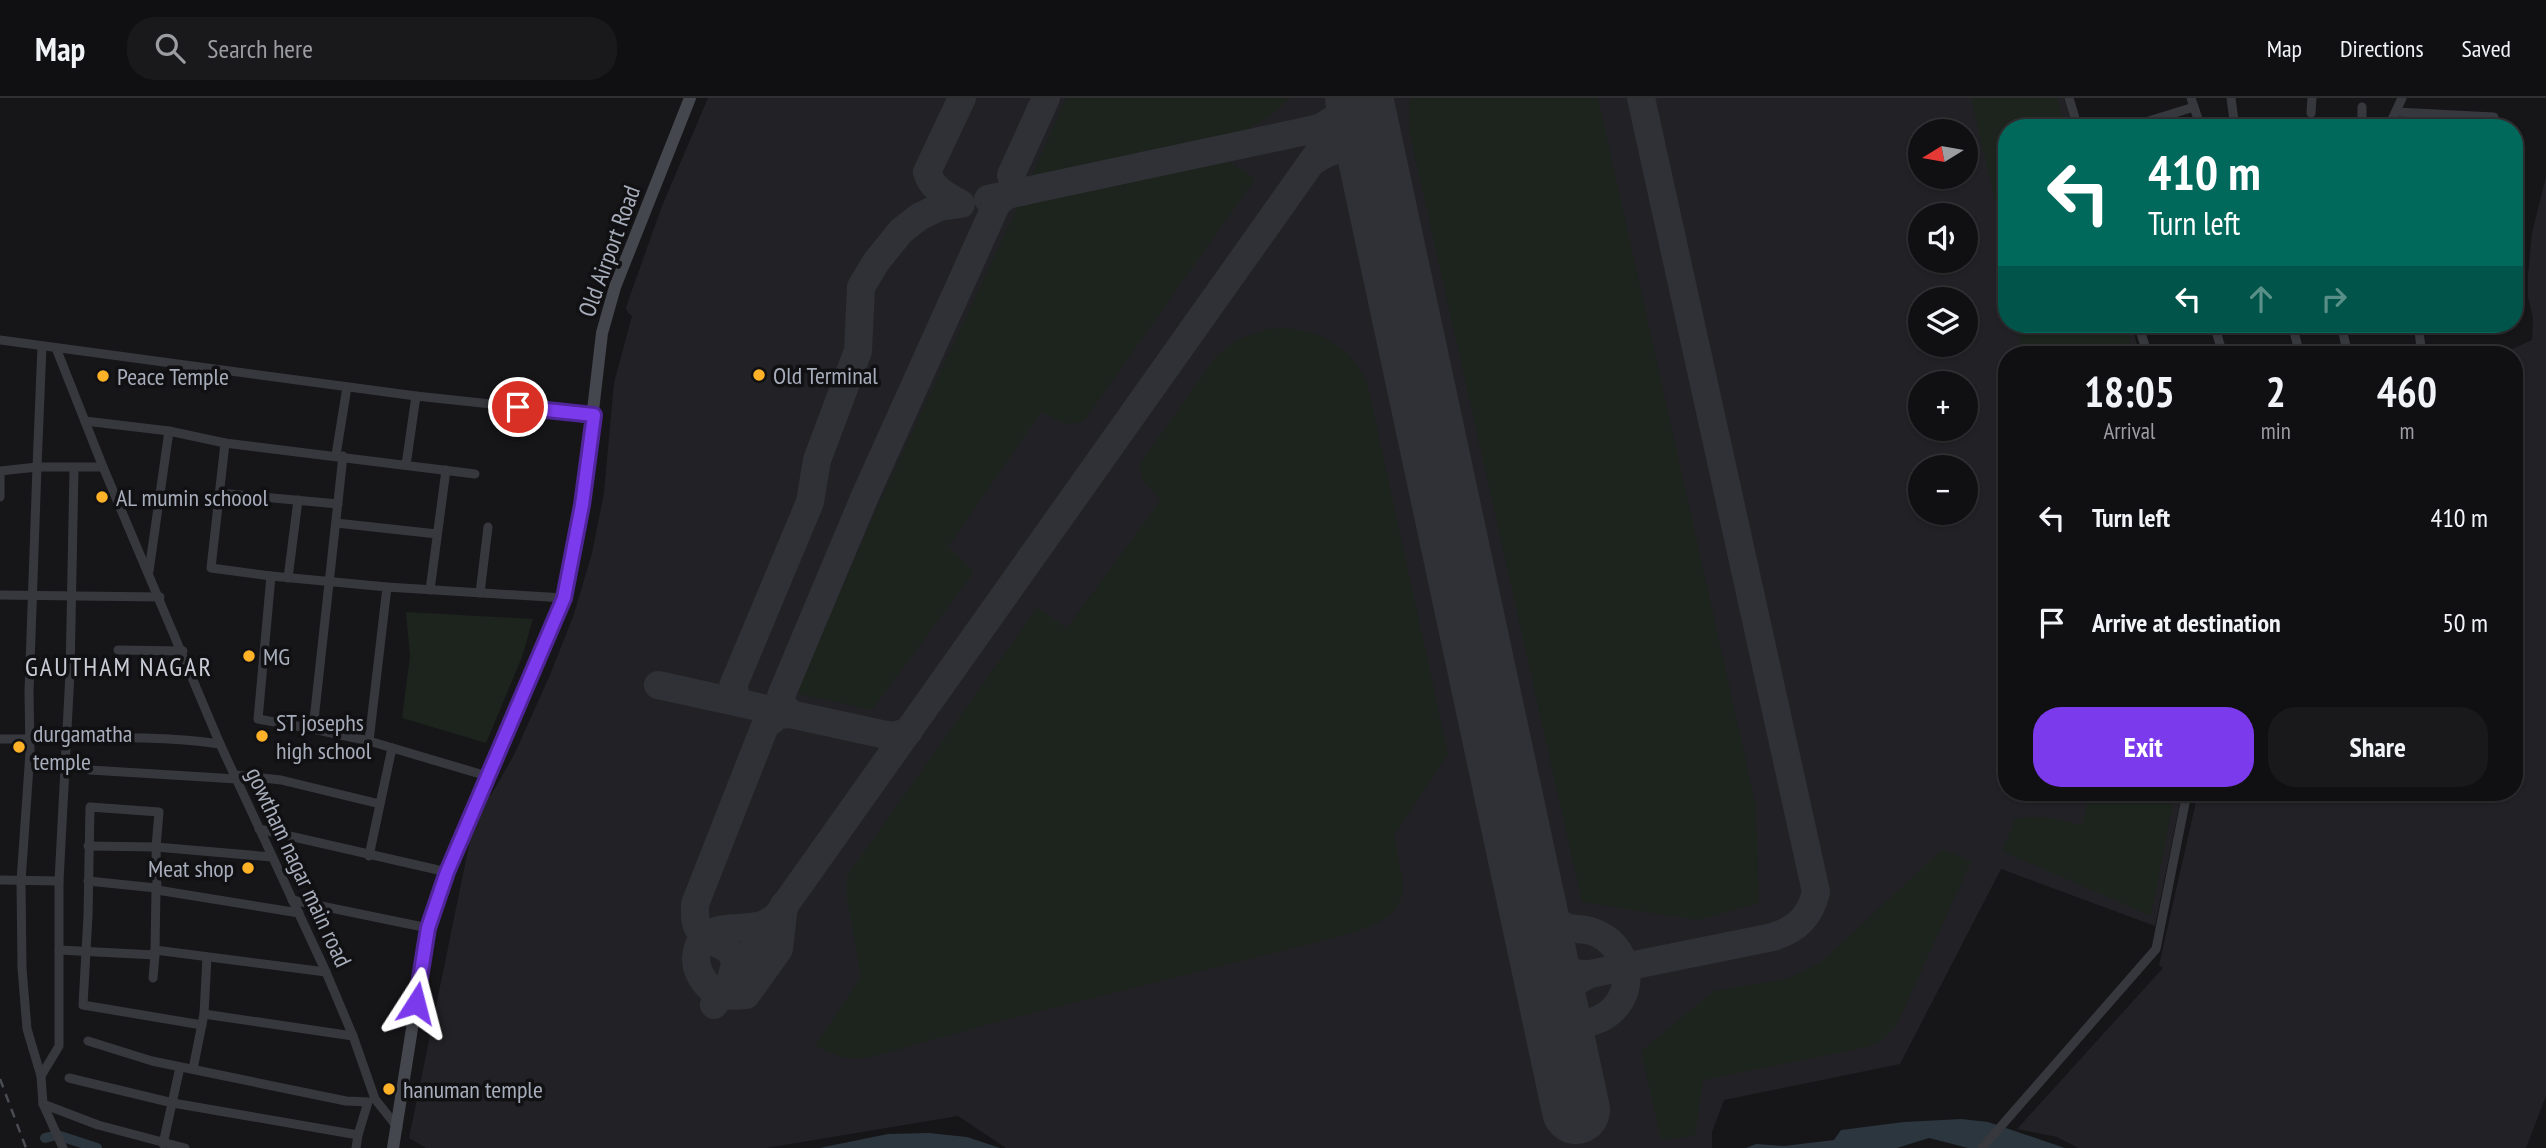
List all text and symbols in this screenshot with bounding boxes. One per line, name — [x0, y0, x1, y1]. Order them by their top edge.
search box — [127, 17, 617, 80]
text: Map — [35, 27, 85, 70]
icon: search — [151, 29, 189, 67]
text: Search here — [207, 32, 313, 65]
text: Map — [2267, 33, 2302, 64]
text: Directions — [2340, 33, 2424, 64]
text: Saved — [2462, 33, 2511, 64]
north arrow — [1908, 119, 1978, 189]
map controls — [1908, 119, 1978, 525]
text: 410 m — [2148, 140, 2261, 204]
icon: left — [2033, 147, 2124, 238]
street label: Old Airport Road — [571, 181, 647, 321]
text: Turn left — [2148, 202, 2240, 244]
button: sound — [1908, 203, 1978, 273]
icon: left — [2169, 280, 2207, 318]
icon: ahead — [2242, 280, 2280, 318]
icon: right — [2315, 280, 2353, 318]
button: layers — [1908, 287, 1978, 357]
place label: Old Terminal — [773, 360, 878, 391]
place label: Peace Temple — [117, 361, 229, 392]
text: 18:05 — [2084, 364, 2175, 419]
text: 2 — [2266, 364, 2286, 419]
text: 460 — [2377, 364, 2437, 419]
marker: Old Terminal — [751, 367, 767, 383]
marker: Peace Temple — [95, 368, 111, 384]
button: + — [1908, 371, 1978, 441]
pin — [488, 377, 548, 437]
icon: arrive — [499, 388, 537, 426]
text: Arrival — [2103, 416, 2155, 445]
text: min — [2261, 416, 2291, 445]
text: m — [2399, 416, 2414, 445]
button: − — [1908, 455, 1978, 525]
place label: AL mumin schoool — [116, 482, 268, 513]
marker: AL mumin schoool — [94, 489, 110, 505]
icon: left — [2033, 499, 2071, 537]
text: Turn left — [2092, 501, 2170, 534]
text: 410 m — [2430, 501, 2488, 534]
icon: arrive — [2033, 604, 2071, 642]
text: Arrive at destination — [2092, 606, 2281, 639]
text: 50 m — [2442, 606, 2488, 639]
place label: MG — [263, 641, 290, 672]
marker: MG — [241, 648, 257, 664]
district label: GAUTHAM NAGAR — [25, 650, 213, 683]
place label: ST josephs high school — [276, 707, 372, 766]
button: Exit — [2033, 707, 2254, 787]
button: Share — [2268, 707, 2488, 787]
place label: durgamatha temple — [33, 718, 132, 777]
marker: ST josephs high school — [254, 728, 270, 744]
marker: durgamatha temple — [11, 739, 27, 755]
street label: gowtham nagar main road — [239, 762, 359, 972]
place label: Meat shop — [148, 853, 234, 884]
marker: Meat shop — [240, 860, 256, 876]
position arrow — [379, 966, 453, 1040]
place label: hanuman temple — [403, 1074, 543, 1105]
marker: hanuman temple — [381, 1081, 397, 1097]

